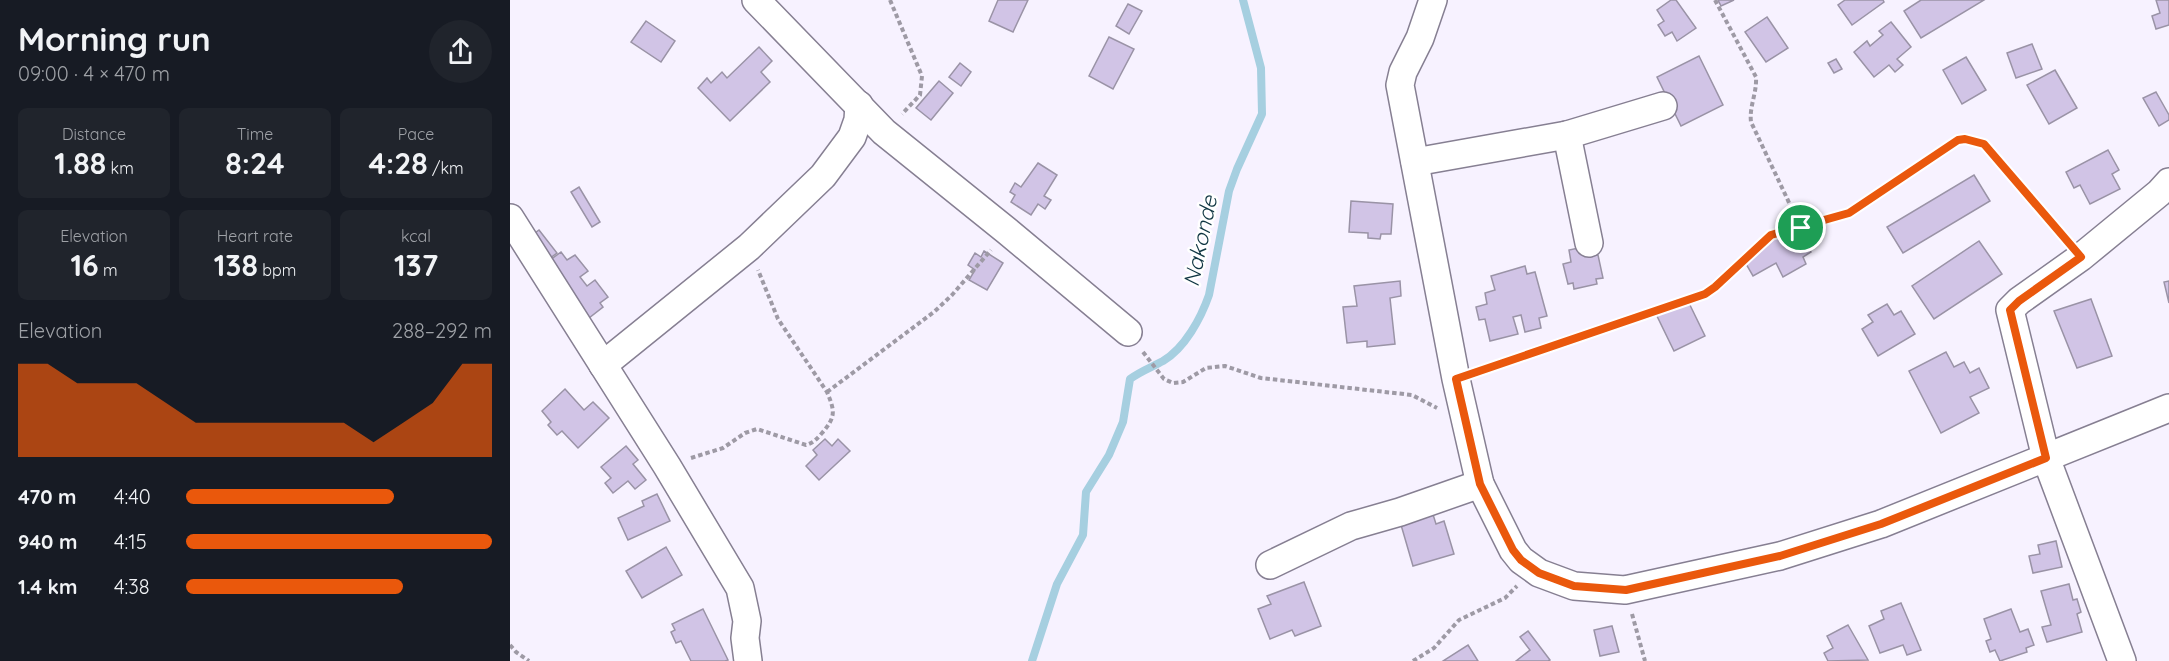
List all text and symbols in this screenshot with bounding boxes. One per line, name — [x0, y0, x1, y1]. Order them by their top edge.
text: Morning run — [18, 18, 211, 59]
button: share — [429, 20, 492, 83]
text: 09:00 · 4 × 470 m — [18, 61, 170, 86]
text: Distance — [62, 124, 126, 144]
text: Time — [237, 124, 273, 144]
text: Pace — [398, 124, 434, 144]
text: 1.88 — [54, 144, 106, 182]
text: 8:24 — [225, 144, 285, 182]
text: 4:28 — [368, 144, 428, 182]
text: km — [106, 158, 134, 178]
text: /km — [428, 158, 464, 178]
water label: Nakonde — [1177, 191, 1224, 289]
pin — [1775, 202, 1826, 253]
icon: arrive — [1784, 211, 1817, 244]
text: Elevation — [60, 226, 128, 246]
text: Heart rate — [217, 226, 293, 246]
text: kcal — [401, 226, 431, 246]
text: 16 — [70, 246, 99, 284]
text: 138 — [214, 246, 258, 284]
text: 137 — [394, 246, 438, 284]
text: m — [99, 260, 118, 280]
text: bpm — [258, 260, 296, 280]
text: Elevation — [18, 318, 102, 343]
text: 288–292 m — [392, 318, 492, 343]
text: 470 m — [18, 484, 76, 509]
text: 4:40 — [114, 484, 151, 509]
text: 940 m — [18, 529, 77, 554]
text: 4:15 — [114, 529, 147, 554]
text: 1.4 km — [18, 574, 77, 599]
text: 4:38 — [114, 574, 150, 599]

